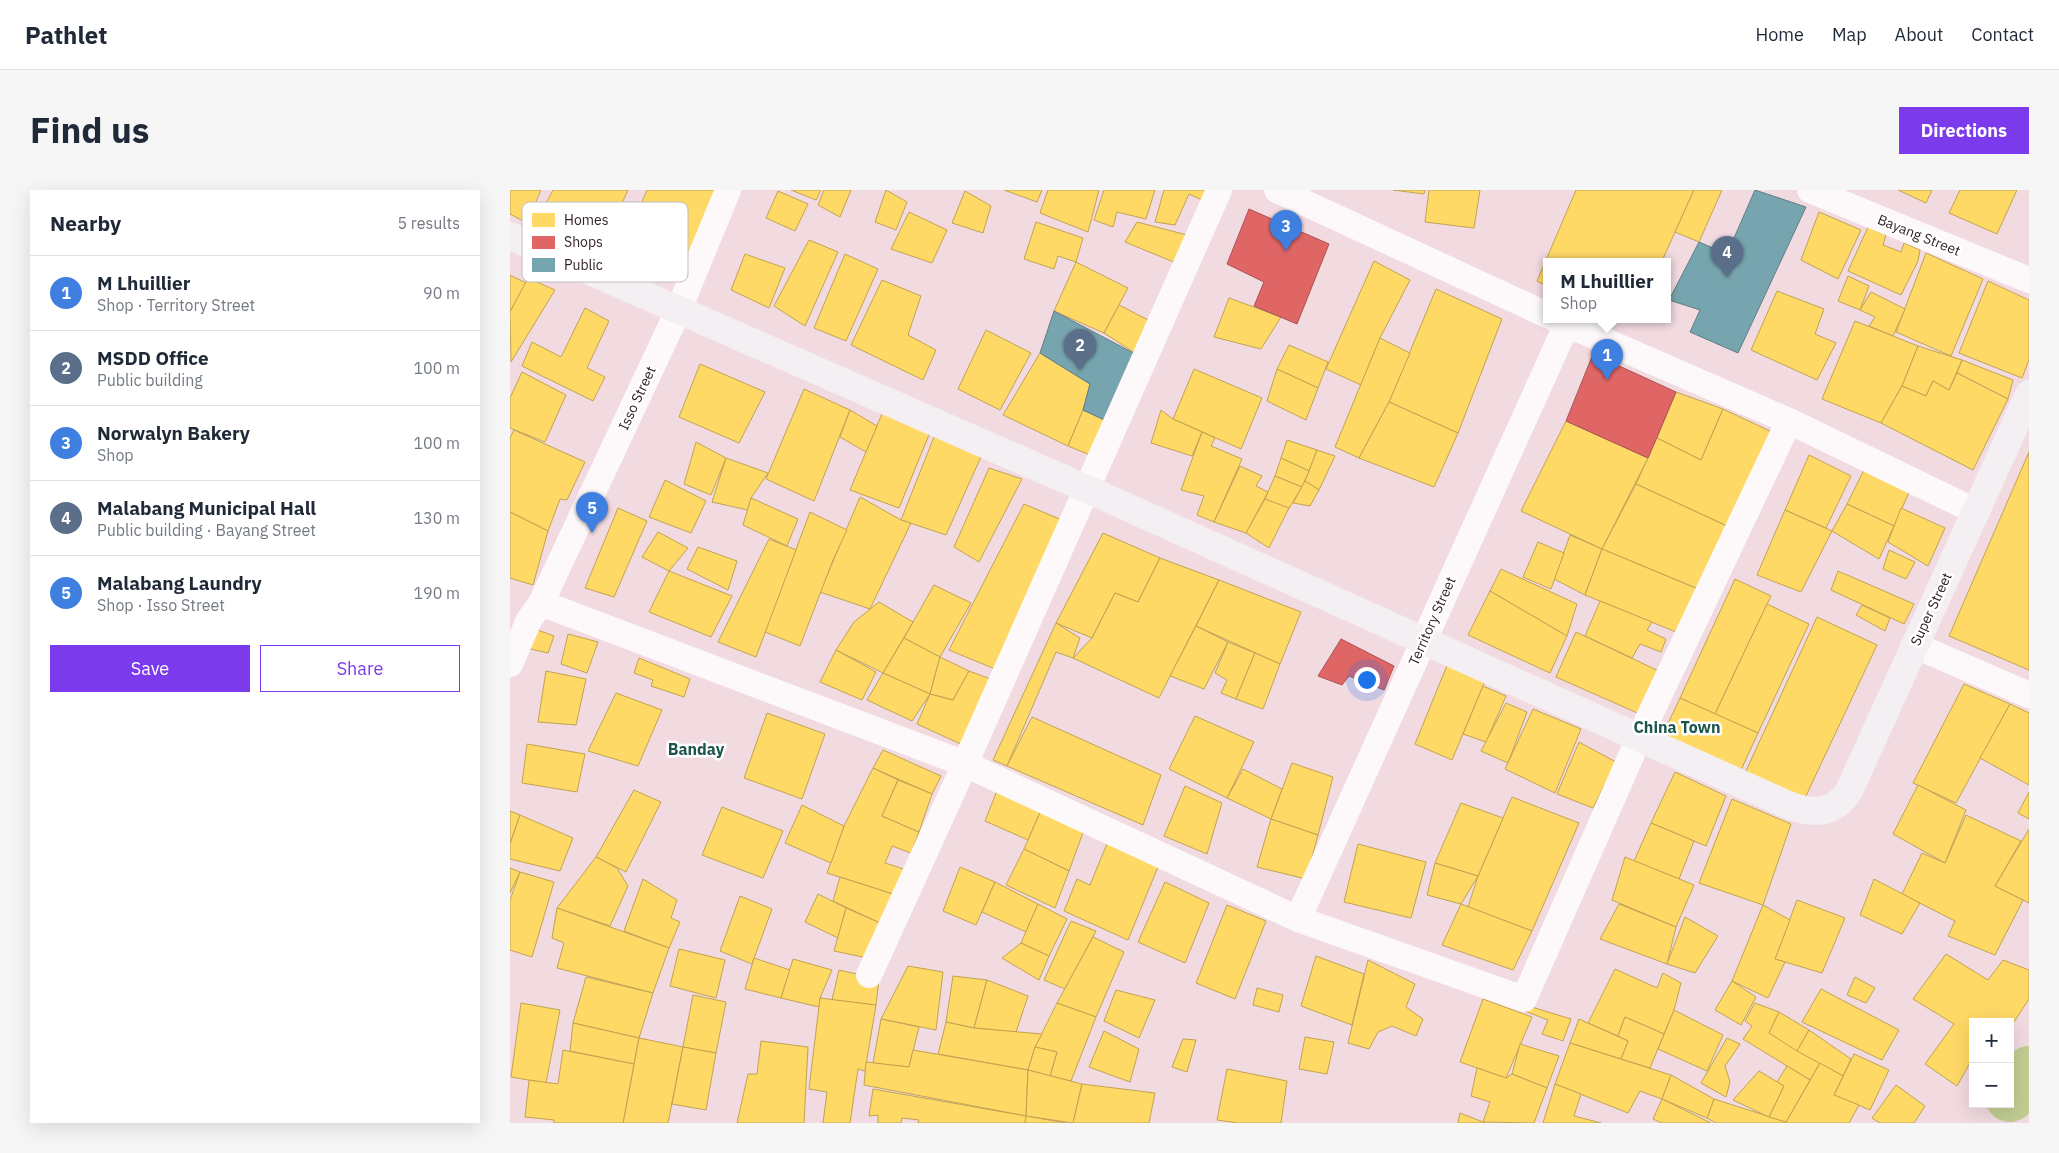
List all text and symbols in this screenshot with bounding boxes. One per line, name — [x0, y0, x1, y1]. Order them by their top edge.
text: Pathlet — [25, 19, 107, 51]
text: Home — [1756, 23, 1804, 46]
text: Map — [1832, 23, 1867, 46]
text: About — [1895, 23, 1943, 46]
text: Contact — [1971, 23, 2034, 46]
text: Find us — [30, 107, 149, 153]
button: Directions — [1899, 107, 2029, 154]
legend — [522, 202, 688, 282]
text: Nearby — [50, 209, 121, 237]
pin: 3 — [1270, 210, 1302, 251]
street label: Bayang Street — [1875, 210, 1963, 260]
text: Homes — [564, 211, 609, 229]
text: 5 results — [397, 213, 460, 233]
text: Shops — [564, 233, 603, 251]
pin: 4 — [1711, 236, 1743, 277]
text: Public — [564, 256, 603, 274]
popup — [1543, 258, 1671, 323]
text: M Lhuillier — [1560, 269, 1654, 293]
text: M Lhuillier — [97, 271, 190, 295]
text: 1 — [61, 283, 71, 303]
text: 90 m — [423, 283, 460, 303]
text: Shop — [1560, 293, 1597, 313]
text: Shop · Territory Street — [97, 295, 255, 315]
pin: 2 — [1064, 329, 1096, 370]
pin: 1 — [1591, 339, 1623, 380]
text: MSDD Office — [97, 346, 209, 370]
text: 2 — [61, 358, 71, 378]
text: 100 m — [413, 358, 460, 378]
street label: Isso Street — [614, 363, 660, 433]
text: Public building — [97, 370, 203, 390]
text: Norwalyn Bakery — [97, 421, 250, 445]
text: 3 — [61, 433, 71, 453]
text: 100 m — [413, 433, 460, 453]
text: Shop — [97, 445, 134, 465]
pin: 5 — [576, 492, 608, 533]
text: Malabang Municipal Hall — [97, 496, 316, 520]
text: 4 — [61, 508, 71, 528]
text: 130 m — [413, 508, 460, 528]
text: Public building · Bayang Street — [97, 520, 316, 540]
street label: Super Street — [1906, 569, 1956, 648]
text: Malabang Laundry — [97, 571, 262, 595]
street label: Territory Street — [1404, 574, 1460, 668]
text: 5 — [61, 583, 71, 603]
text: 190 m — [413, 583, 460, 603]
text: Shop · Isso Street — [97, 595, 225, 615]
button: Save — [50, 645, 250, 692]
button: Share — [260, 645, 460, 692]
your location — [1354, 667, 1380, 693]
district label: China Town — [1633, 717, 1721, 737]
district label: Banday — [668, 739, 725, 759]
map controls — [1969, 1018, 2014, 1108]
button: + — [1969, 1018, 2014, 1063]
button: − — [1969, 1063, 2014, 1108]

